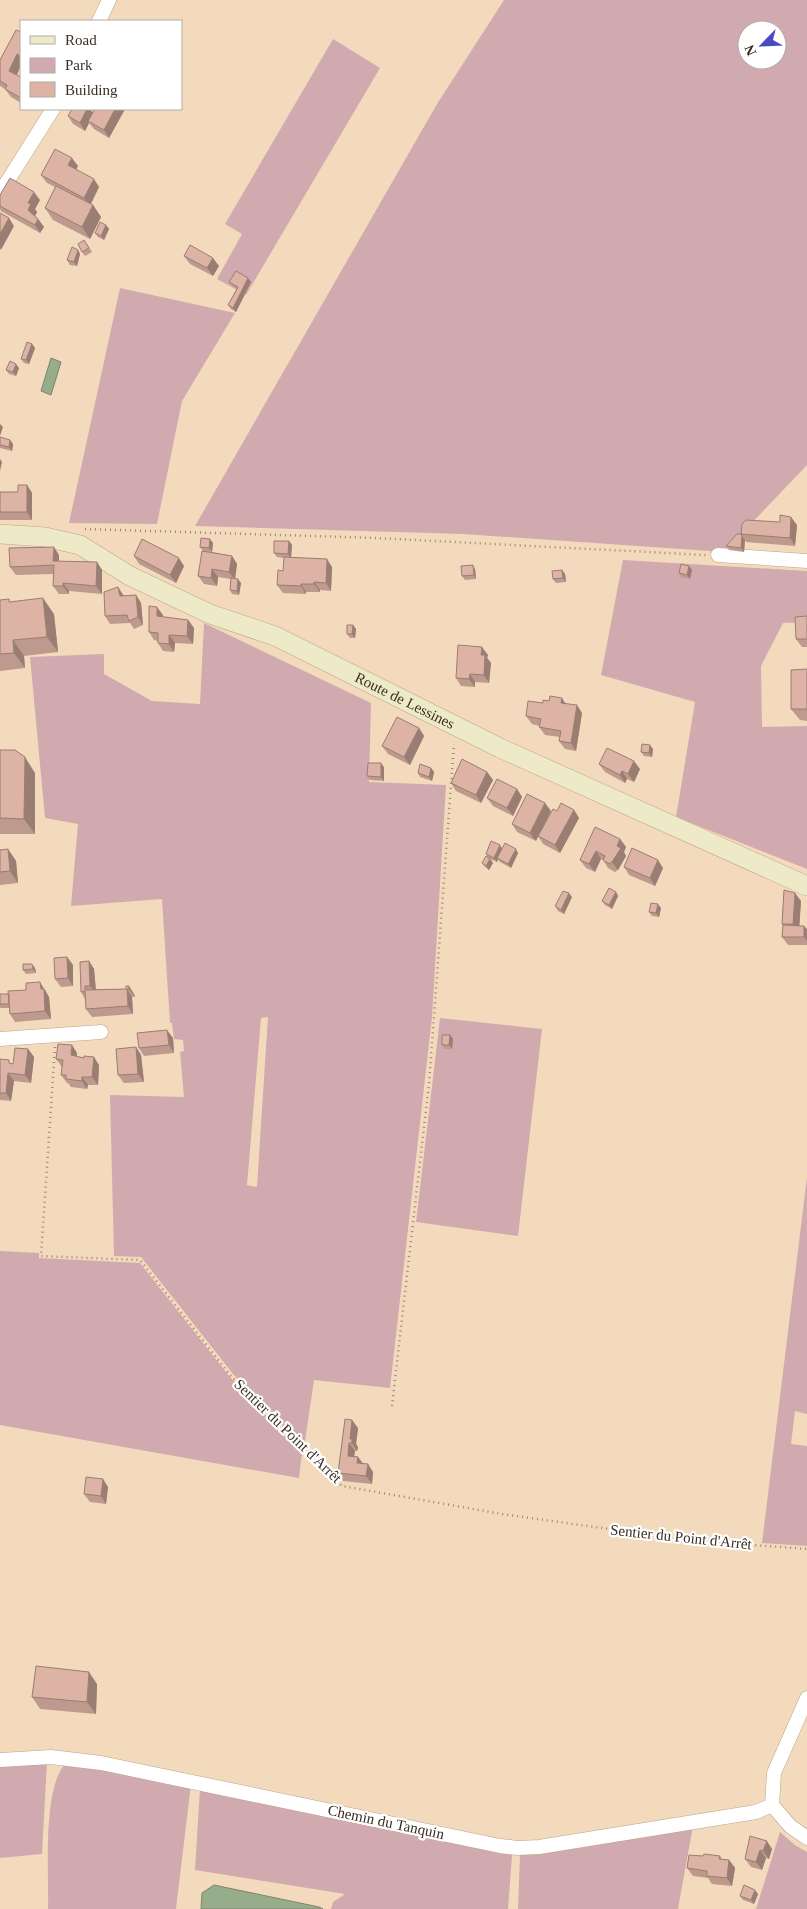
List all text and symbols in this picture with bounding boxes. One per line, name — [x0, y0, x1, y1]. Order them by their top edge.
legend — [20, 20, 182, 110]
north arrow — [737, 20, 787, 70]
text: Road — [65, 32, 97, 48]
text: N — [742, 42, 759, 58]
text: Park — [65, 57, 93, 73]
text: Building — [65, 82, 118, 98]
street label: Route de Lessines — [352, 669, 457, 732]
street label: Sentier du Point d'Arrêt — [231, 1376, 345, 1487]
street label: Sentier du Point d'Arrêt — [609, 1522, 753, 1552]
street label: Chemin du Tanquin — [326, 1802, 446, 1842]

